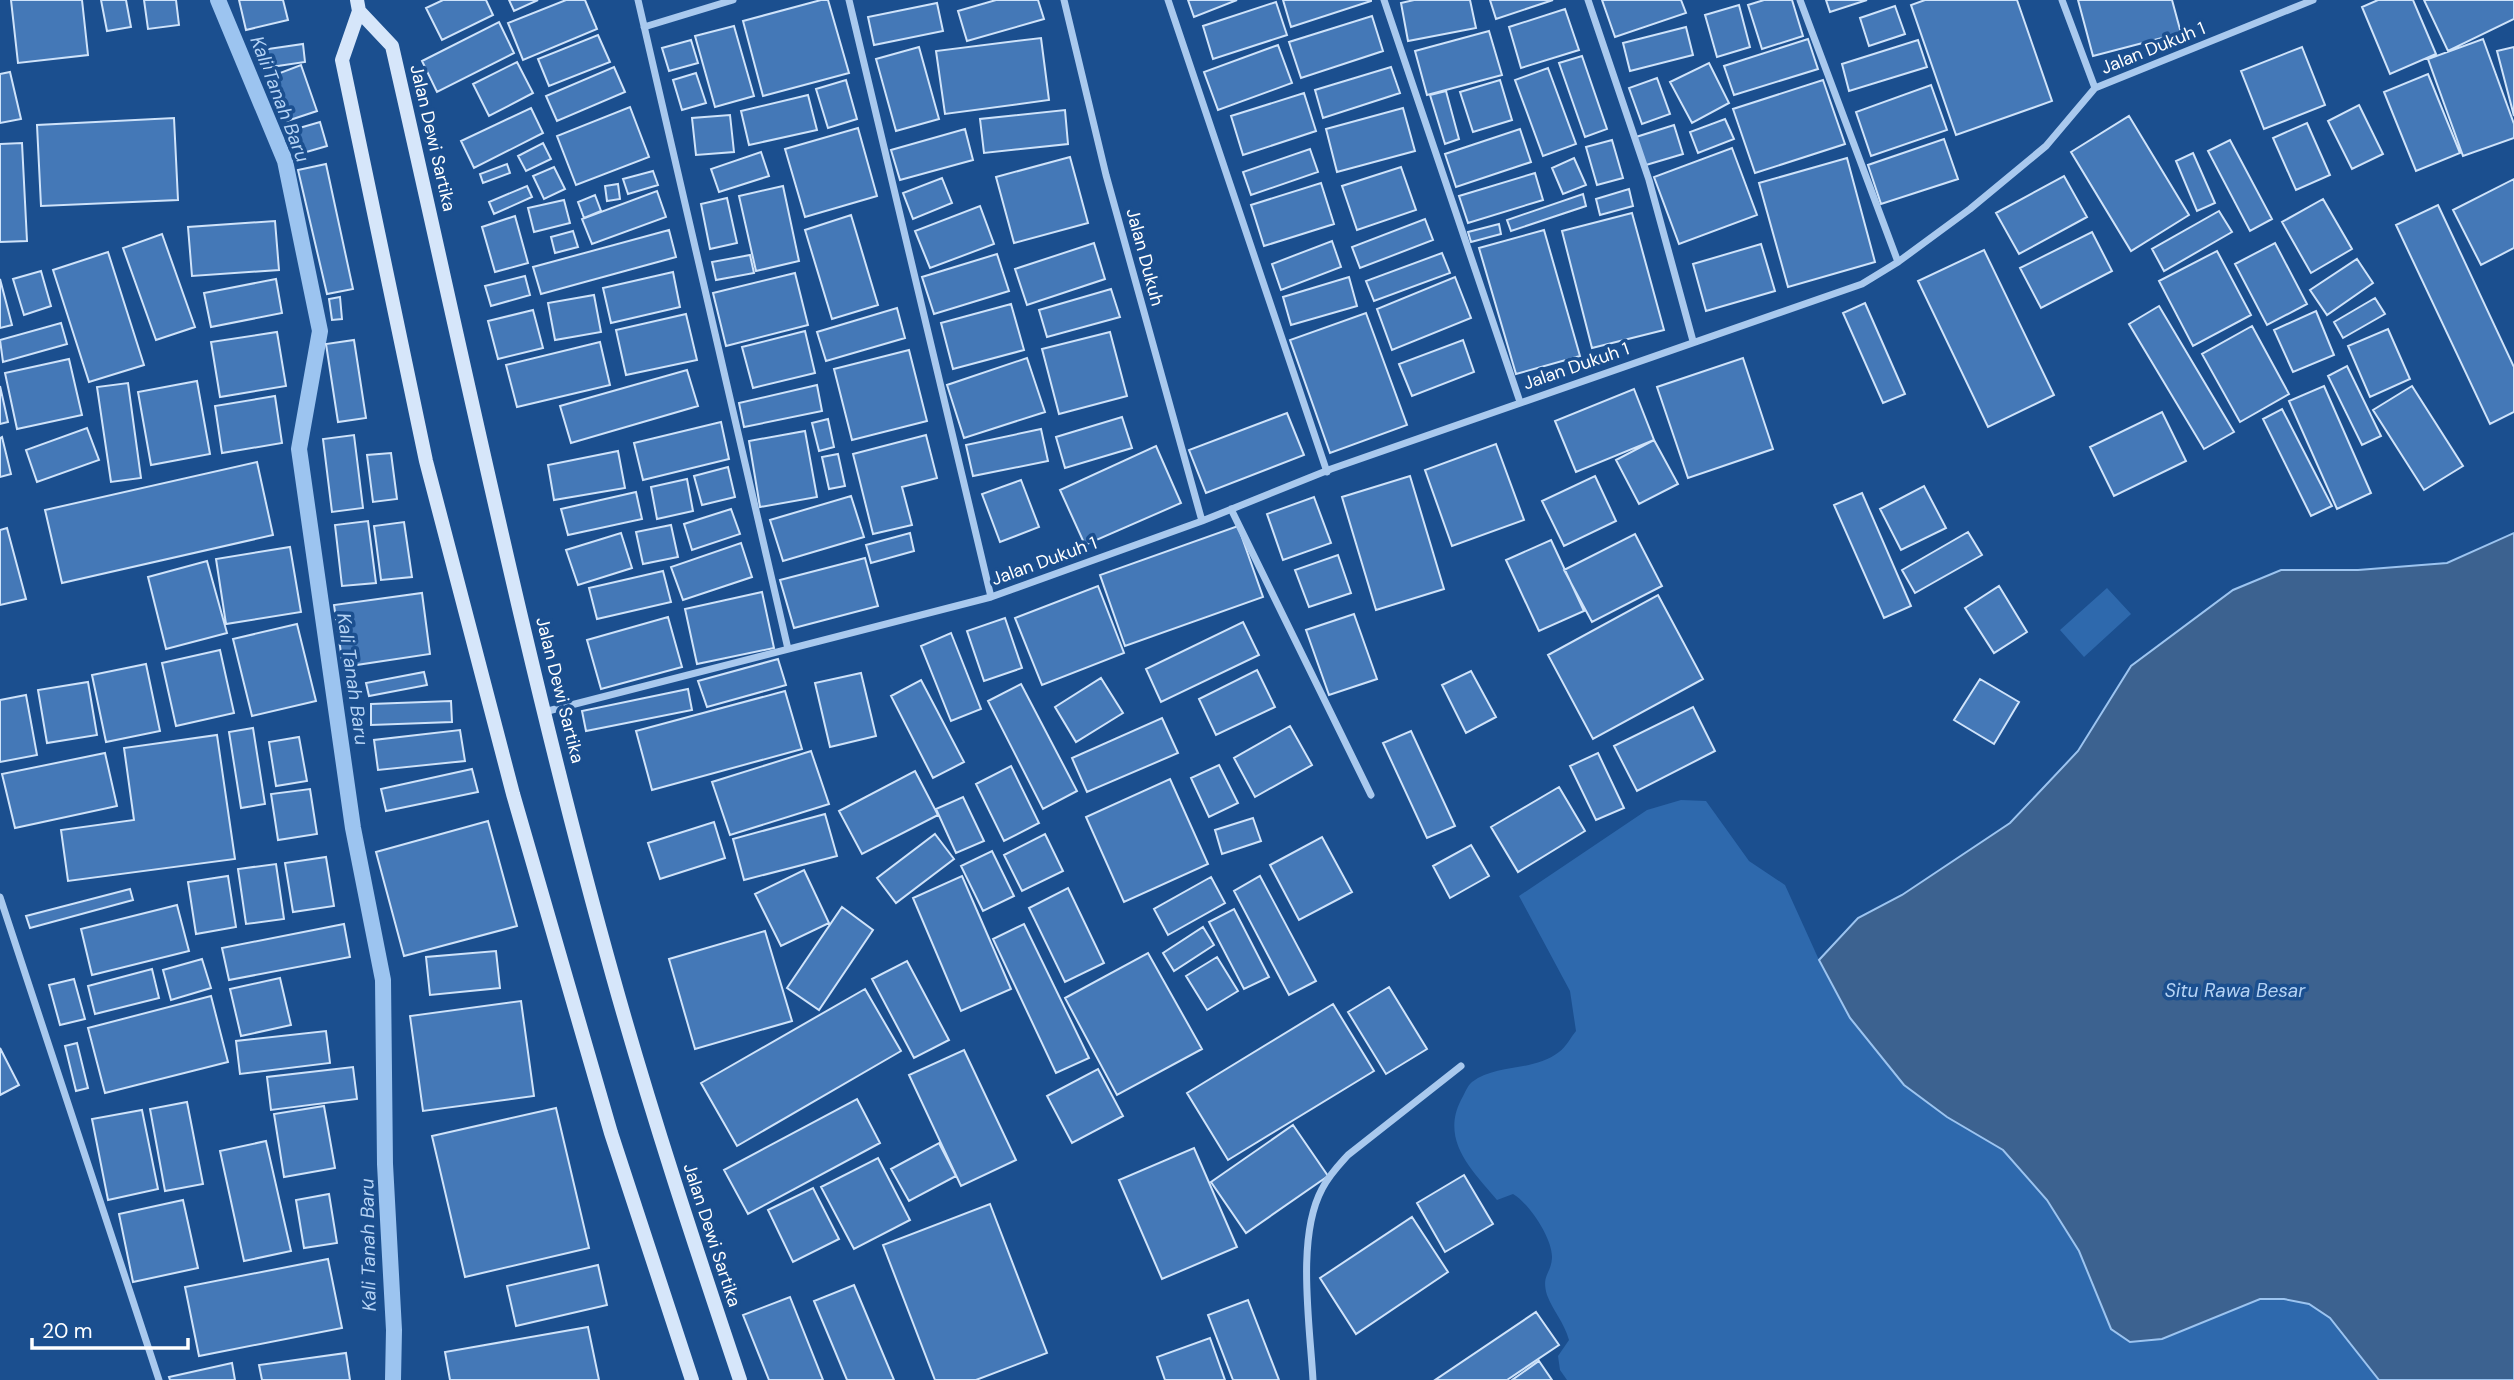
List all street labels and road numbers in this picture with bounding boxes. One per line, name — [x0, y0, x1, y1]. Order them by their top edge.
street label: Jalan Dukuh 1 — [2097, 16, 2209, 80]
street label: Jalan Dewi Sartika — [404, 62, 462, 214]
street label: Jalan Dukuh — [1120, 206, 1170, 308]
street label: Jalan Dukuh 1 — [1520, 337, 1632, 395]
street label: Jalan Dukuh 1 — [988, 531, 1100, 591]
street label: Jalan Dewi Sartika — [530, 614, 590, 766]
street label: Jalan Dewi Sartika — [677, 1160, 747, 1310]

